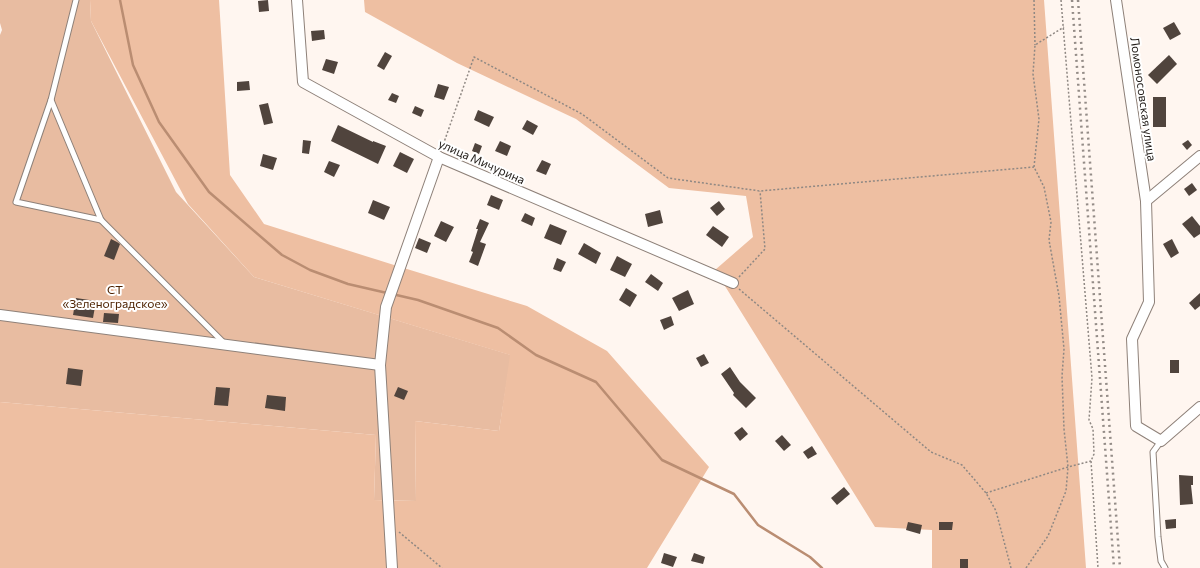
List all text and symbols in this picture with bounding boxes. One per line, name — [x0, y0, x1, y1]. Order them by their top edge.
street label: Ломоносовская улица — [1128, 36, 1160, 162]
street label: улица Мичурина — [437, 136, 527, 186]
park label: СТ «Зеленоградское» — [62, 282, 168, 310]

